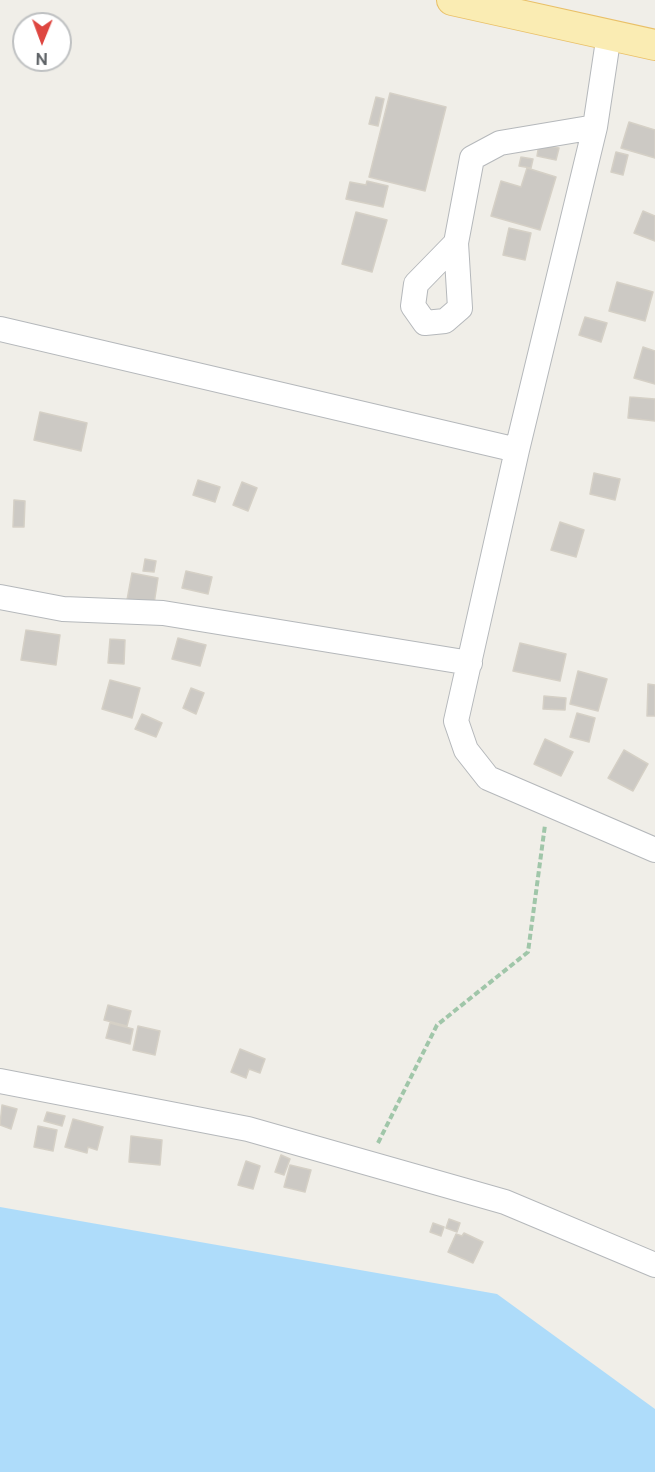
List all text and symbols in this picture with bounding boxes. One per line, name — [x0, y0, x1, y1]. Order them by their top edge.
north arrow — [12, 12, 72, 72]
text: N — [35, 49, 48, 68]

